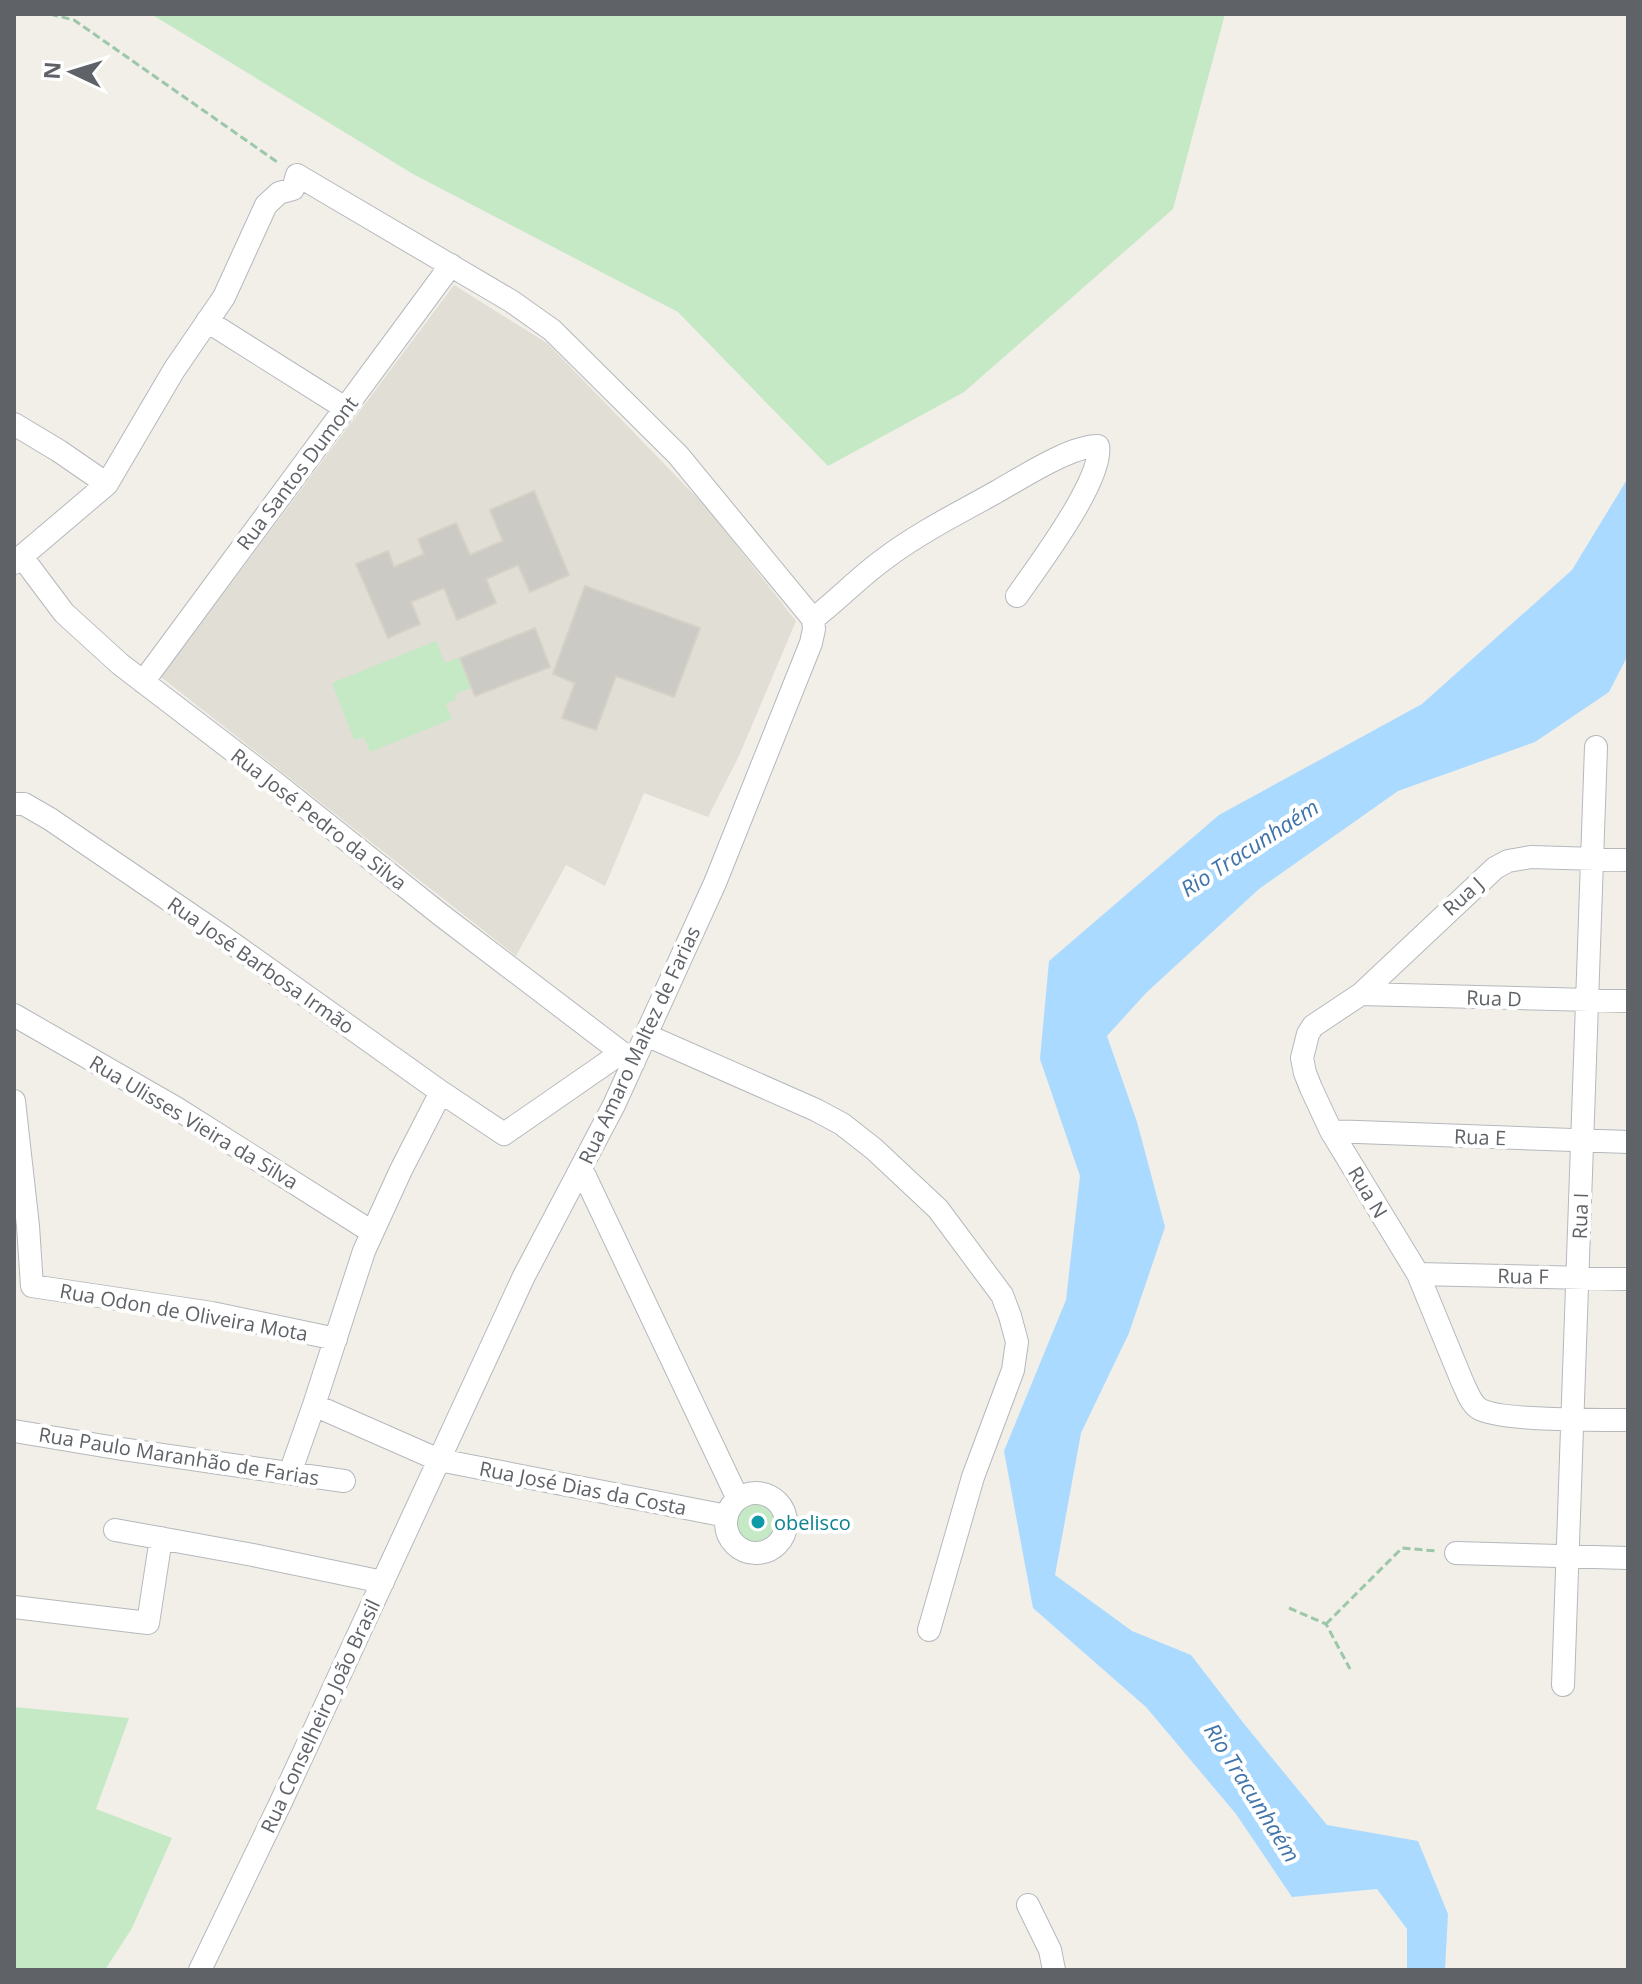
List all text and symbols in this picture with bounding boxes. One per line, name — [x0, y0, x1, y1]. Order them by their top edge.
north arrow — [32, 32, 112, 112]
text: N — [35, 61, 67, 81]
street label: Rua Santos Dumont — [230, 391, 364, 555]
street label: Rua José Pedro da Silva — [226, 742, 412, 896]
water label: Rio Tracunhaém — [1174, 791, 1324, 903]
street label: Rua J — [1437, 870, 1489, 922]
street label: Rua José Barbosa Irmão — [162, 890, 360, 1040]
street label: Rua Amaro Maltez de Farias — [572, 922, 706, 1168]
street label: Rua D — [1466, 984, 1522, 1012]
street label: Rua Ulisses Vieira da Silva — [85, 1049, 303, 1195]
street label: Rua E — [1454, 1123, 1506, 1151]
street label: Rua N — [1342, 1161, 1394, 1223]
street label: Rua I — [1566, 1192, 1594, 1240]
street label: Rua F — [1497, 1262, 1549, 1290]
street label: Rua Odon de Oliveira Mota — [58, 1277, 310, 1347]
street label: Rua Paulo Maranhão de Farias — [37, 1420, 321, 1492]
street label: Rua José Dias da Costa — [477, 1455, 689, 1521]
place label: obelisco — [774, 1509, 851, 1536]
marker: obelisco — [749, 1513, 767, 1531]
street label: Rua Conselheiro João Brasil — [254, 1595, 386, 1837]
water label: Rio Tracunhaém — [1198, 1717, 1308, 1867]

